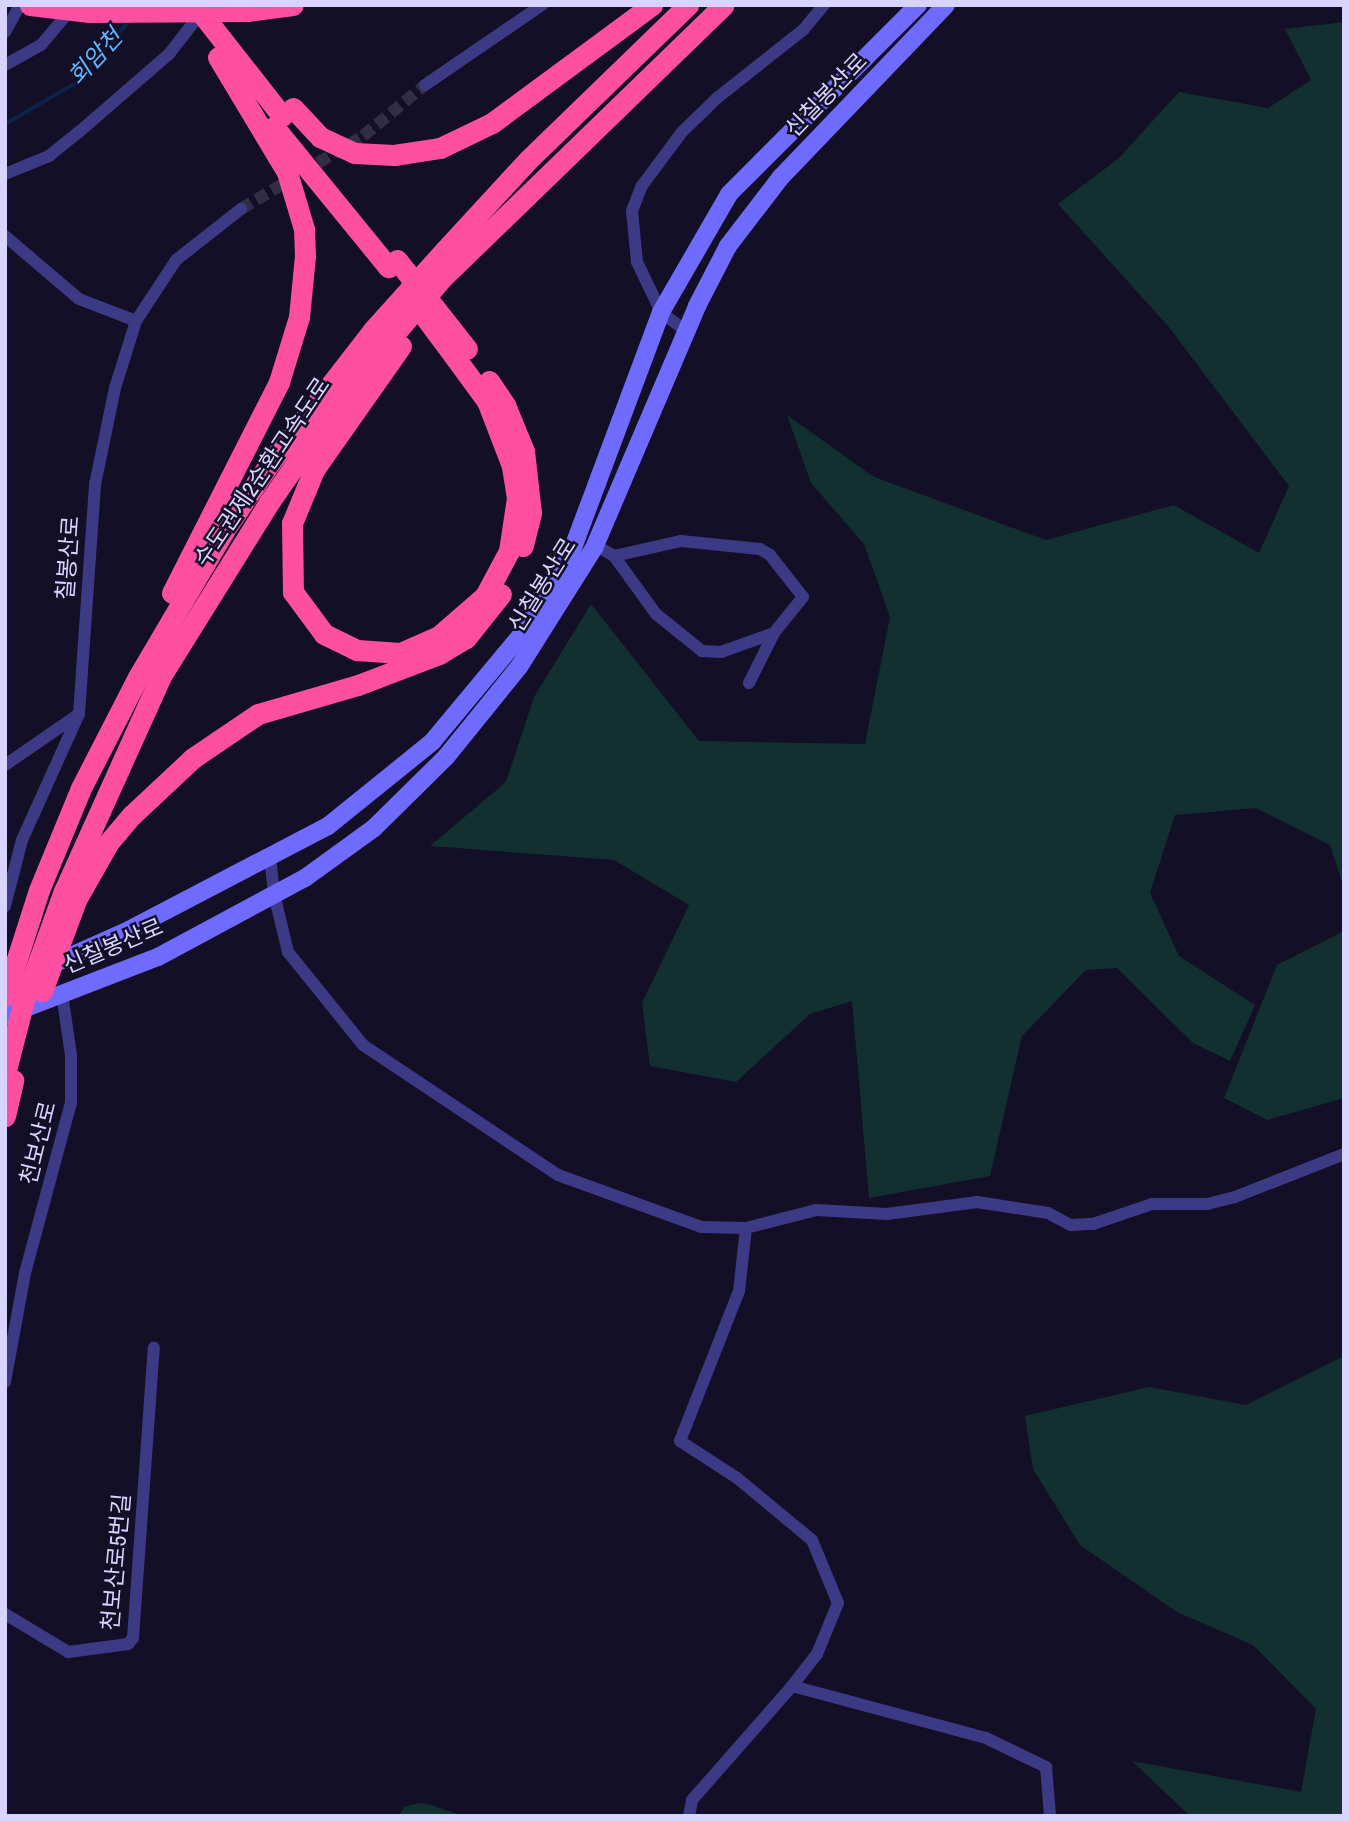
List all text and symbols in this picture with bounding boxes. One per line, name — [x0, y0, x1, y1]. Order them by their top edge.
water label: 회암천 — [62, 23, 128, 91]
street label: 신칠봉산로 — [779, 47, 873, 143]
street label: 수도권제2순환고속도로 — [188, 372, 336, 572]
street label: 칠봉산로 — [51, 515, 85, 601]
street label: 신칠봉산로 — [502, 533, 582, 637]
street label: 신칠봉산로 — [59, 913, 167, 979]
street label: 천보산로 — [14, 1099, 62, 1187]
street label: 천보산로5번길 — [96, 1492, 136, 1632]

